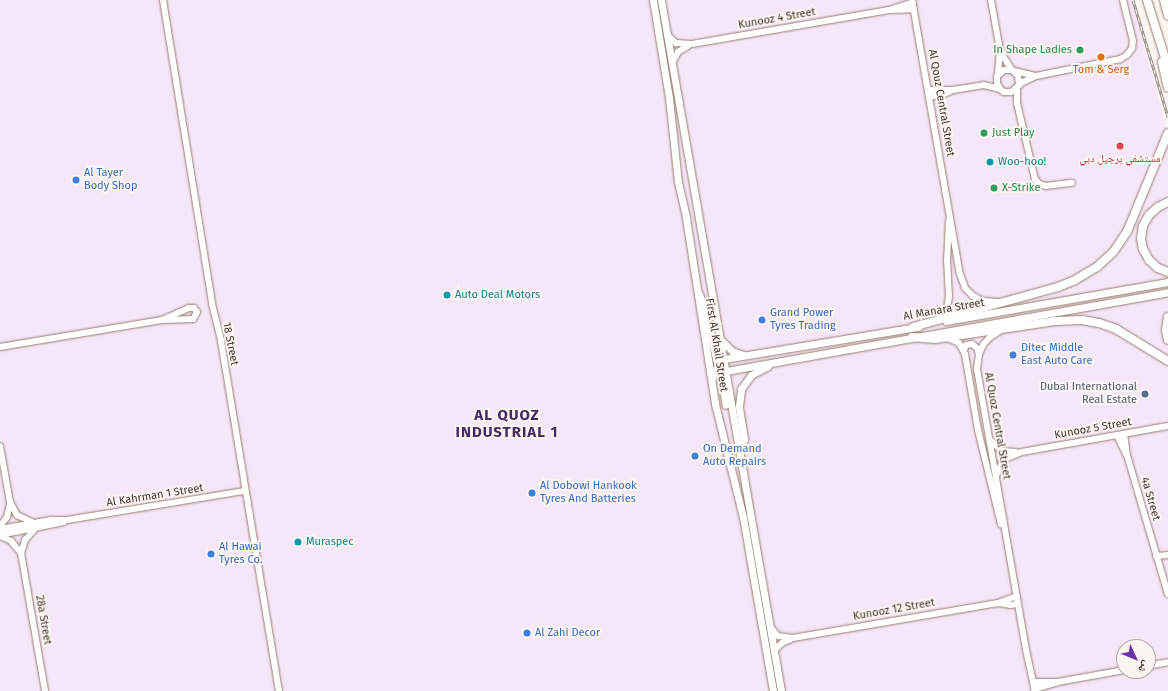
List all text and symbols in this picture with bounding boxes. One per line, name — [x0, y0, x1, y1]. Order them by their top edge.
street label: Kunooz 4 Street — [737, 6, 817, 32]
place label: In Shape Ladies — [993, 43, 1072, 57]
marker: In Shape Ladies — [1075, 45, 1085, 55]
street label: Al Qouz Central Street — [925, 48, 957, 158]
marker: Tom & Serg — [1096, 52, 1106, 62]
place label: Tom & Serg — [1073, 63, 1129, 77]
place label: Just Play — [992, 126, 1034, 140]
marker: Just Play — [979, 128, 989, 138]
marker: مستشفي برجيل دبي — [1115, 141, 1125, 151]
place label: مستشفي برجيل دبي — [1079, 152, 1161, 166]
place label: Woo-hoo! — [998, 155, 1046, 169]
marker: Woo-hoo! — [985, 157, 995, 167]
place label: Al Tayer Body Shop — [84, 167, 137, 193]
marker: Al Tayer Body Shop — [71, 175, 81, 185]
place label: X-Strike — [1002, 181, 1040, 195]
marker: X-Strike — [989, 183, 999, 193]
place label: Auto Deal Motors — [455, 288, 540, 302]
marker: Auto Deal Motors — [442, 290, 452, 300]
street label: Al Manara Street — [902, 296, 986, 324]
street label: First Al Khail Street — [702, 297, 730, 393]
place label: Grand Power Tyres Trading — [770, 307, 836, 333]
marker: Grand Power Tyres Trading — [757, 315, 767, 325]
street label: 18 Street — [219, 321, 241, 367]
place label: Ditec Middle East Auto Care — [1021, 342, 1092, 368]
marker: Ditec Middle East Auto Care — [1008, 350, 1018, 360]
street label: Al Quoz Central Street — [981, 371, 1013, 481]
place label: Dubai International Real Estate — [1040, 381, 1137, 407]
marker: Dubai International Real Estate — [1140, 389, 1150, 399]
district label: AL QUOZ INDUSTRIAL 1 — [456, 406, 558, 441]
street label: Kunooz 5 Street — [1053, 416, 1133, 442]
place label: On Demand Auto Repairs — [703, 443, 766, 469]
marker: On Demand Auto Repairs — [690, 451, 700, 461]
street label: 4a Street — [1138, 476, 1162, 522]
place label: Al Dobowi Hankook Tyres And Batteries — [540, 480, 637, 506]
street label: Al Kahrman 1 Street — [106, 482, 204, 510]
marker: Al Dobowi Hankook Tyres And Batteries — [527, 488, 537, 498]
place label: Muraspec — [306, 535, 354, 549]
marker: Muraspec — [293, 537, 303, 547]
place label: Al Hawai Tyres Co. — [219, 541, 263, 567]
marker: Al Hawai Tyres Co. — [206, 549, 216, 559]
street label: 28a Street — [32, 594, 54, 646]
street label: Kunooz 12 Street — [852, 596, 936, 624]
place label: Al Zahi Decor — [535, 626, 600, 640]
marker: Al Zahi Decor — [522, 628, 532, 638]
north arrow — [1116, 639, 1156, 679]
text: ش — [1136, 658, 1153, 676]

